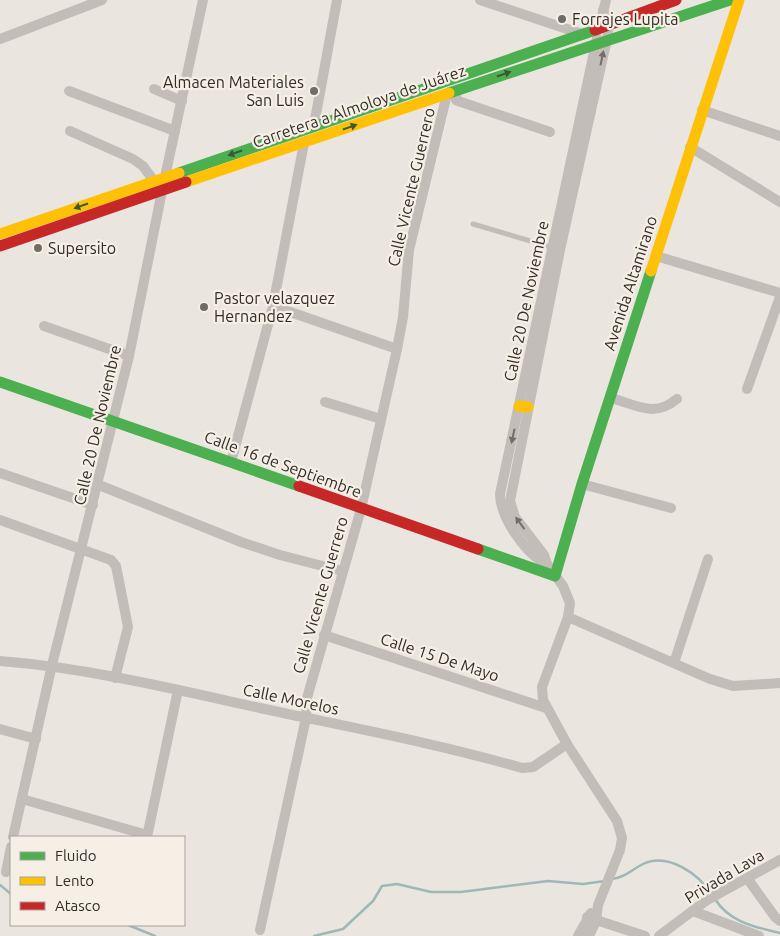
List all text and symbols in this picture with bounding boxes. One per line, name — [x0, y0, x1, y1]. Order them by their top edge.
place label: Forrajes Lupita — [572, 10, 678, 28]
marker: Forrajes Lupita — [556, 13, 568, 25]
one-way arrow — [599, 50, 607, 66]
street label: Carretera a Almoloya de Juárez — [250, 61, 468, 151]
one-way arrow — [497, 70, 512, 78]
place label: Almacen Materiales San Luis — [163, 73, 304, 109]
marker: Almacen Materiales San Luis — [308, 85, 320, 97]
street label: Calle Vicente Guerrero — [384, 106, 438, 268]
one-way arrow — [343, 123, 358, 130]
one-way arrow — [227, 150, 242, 157]
one-way arrow — [73, 202, 88, 210]
street label: Avenida Altamirano — [600, 213, 660, 353]
street label: Calle 20 De Noviembre — [500, 219, 552, 383]
place label: Supersito — [48, 239, 116, 257]
marker: Supersito — [32, 242, 44, 254]
place label: Pastor velazquez Hernandez — [214, 289, 335, 325]
marker: Pastor velazquez Hernandez — [198, 301, 210, 313]
street label: Calle 20 De Noviembre — [70, 343, 124, 507]
street label: Calle 16 de Septiembre — [202, 427, 364, 501]
one-way arrow — [509, 429, 517, 444]
street label: Calle Vicente Guerrero — [289, 514, 351, 676]
one-way arrow — [515, 517, 525, 530]
street label: Calle 15 De Mayo — [378, 629, 502, 685]
street label: Calle Morelos — [241, 680, 341, 718]
legend — [10, 836, 185, 926]
street label: Privada Lava — [681, 845, 767, 907]
text: Fluido — [55, 847, 97, 864]
text: Lento — [55, 872, 94, 889]
text: Atasco — [55, 897, 101, 914]

